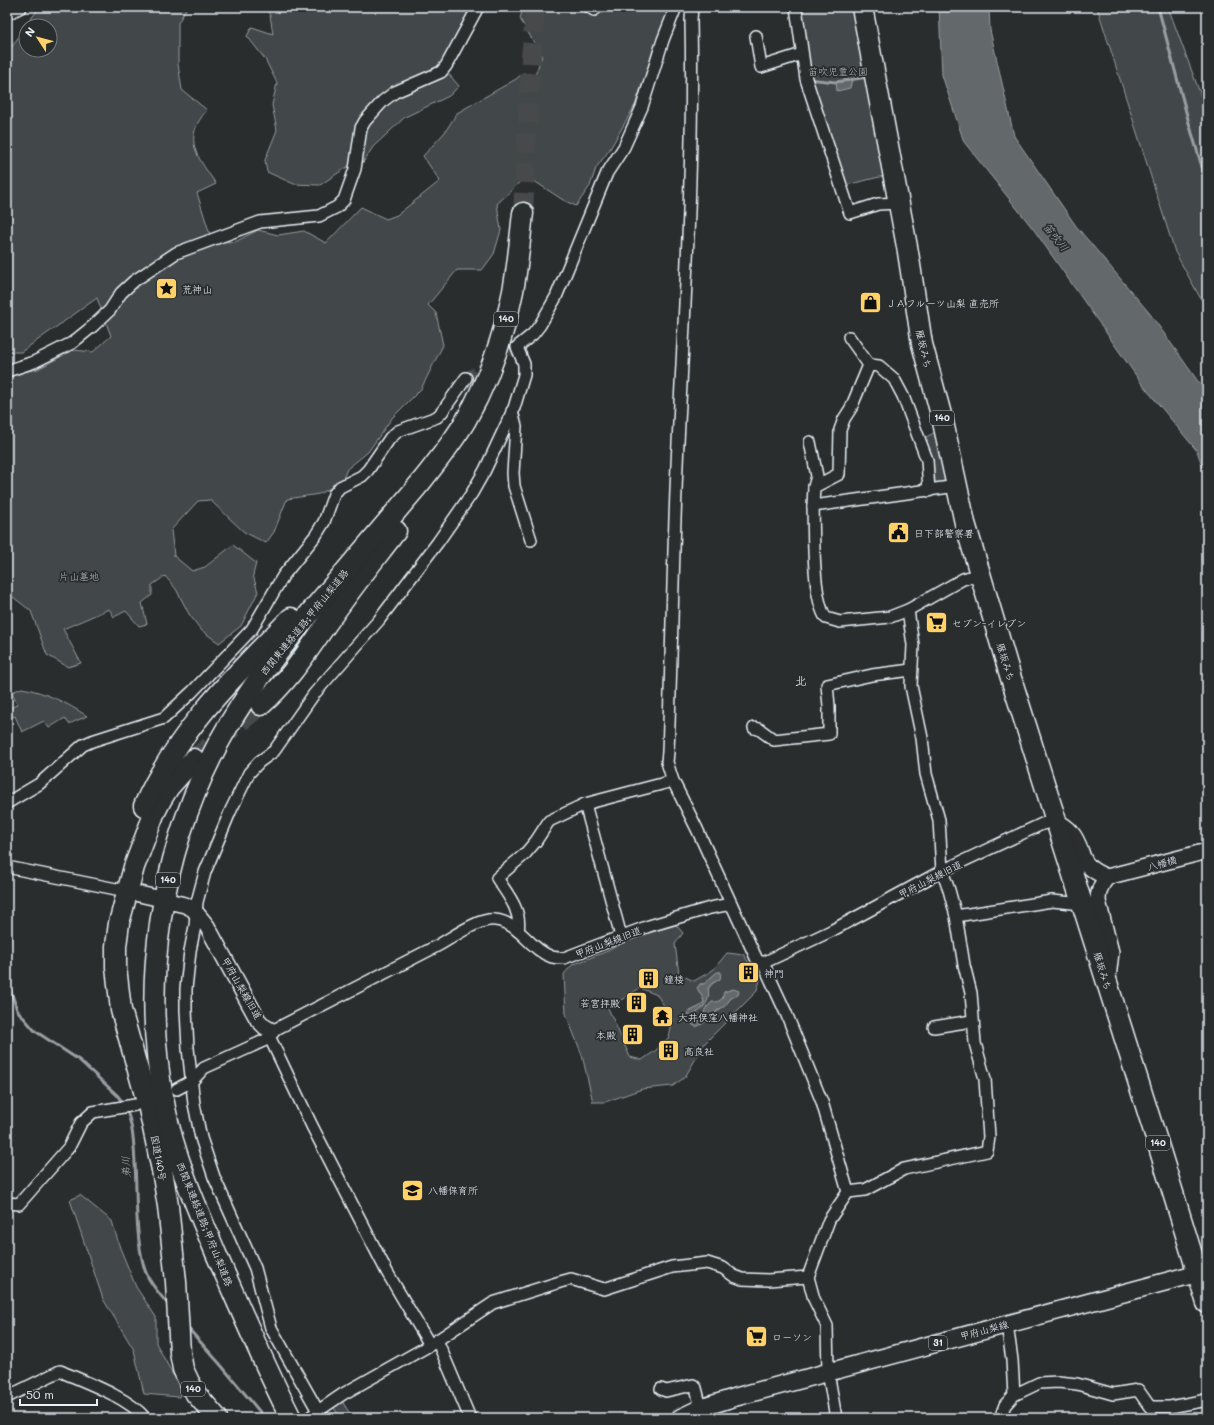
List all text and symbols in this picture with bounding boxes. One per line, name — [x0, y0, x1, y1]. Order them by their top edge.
north arrow — [18, 18, 58, 58]
text: N — [21, 24, 38, 40]
park label: 笛吹児童公園 — [808, 64, 868, 78]
water label: 笛吹川 — [1040, 219, 1073, 254]
place icon: 荒神山 — [153, 276, 179, 302]
place label: 荒神山 — [182, 282, 212, 296]
shop icon: ＪＡフルーツ山梨 直売所 — [857, 290, 883, 316]
place label: ＪＡフルーツ山梨 直売所 — [886, 296, 999, 310]
road number: 140 — [494, 312, 518, 326]
street label: 雁坂みち — [913, 328, 935, 370]
road number: 140 — [930, 411, 954, 425]
public building icon: 日下部警察署 — [886, 520, 912, 546]
place label: 日下部警察署 — [914, 526, 974, 540]
street label: 西関東連絡道路;甲府山梨道路 — [257, 566, 351, 678]
park label: 片山墓地 — [59, 569, 99, 583]
supermarket icon: セブン-イレブン — [923, 610, 949, 636]
place label: セブン-イレブン — [952, 616, 1026, 630]
street label: 雁坂みち — [994, 641, 1018, 683]
district label: 北 — [795, 672, 807, 688]
street label: 八幡橋 — [1146, 852, 1178, 874]
street label: 甲府山梨線旧道 — [896, 857, 964, 901]
road number: 140 — [156, 873, 180, 887]
street label: 甲府山梨線旧道 — [573, 923, 643, 961]
street label: 雁坂みち — [1091, 950, 1115, 992]
street label: 甲府山梨線旧道 — [218, 954, 266, 1022]
building icon: 神門 — [735, 960, 761, 986]
building icon: 鐘楼 — [636, 966, 662, 992]
place label: 神門 — [764, 966, 784, 980]
place label: 鐘楼 — [664, 972, 684, 986]
building icon: 若宮拝殿 — [623, 990, 649, 1016]
place label: 若宮拝殿 — [580, 996, 620, 1010]
temple icon: 大井俣窪八幡神社 — [649, 1004, 675, 1030]
place label: 大井俣窪八幡神社 — [678, 1010, 758, 1024]
building icon: 本殿 — [619, 1022, 645, 1048]
place label: 本殿 — [596, 1028, 616, 1042]
building icon: 高良社 — [656, 1038, 682, 1064]
place label: 高良社 — [684, 1044, 714, 1058]
street label: 国道140号 — [148, 1134, 170, 1182]
road number: 140 — [1146, 1136, 1170, 1150]
water label: 弟川 — [117, 1156, 134, 1178]
street label: 西関東連絡道路;甲府山梨道路 — [174, 1160, 236, 1288]
school or university icon: 八幡保育所 — [400, 1177, 426, 1203]
place label: 八幡保育所 — [428, 1183, 478, 1197]
street label: 甲府山梨線 — [958, 1317, 1010, 1343]
supermarket icon: ローソン — [743, 1324, 769, 1350]
place label: ローソン — [772, 1330, 812, 1344]
road number: 31 — [929, 1336, 947, 1350]
scale bar — [20, 1381, 97, 1407]
road number: 140 — [181, 1382, 205, 1396]
text: 50 m — [26, 1386, 54, 1402]

